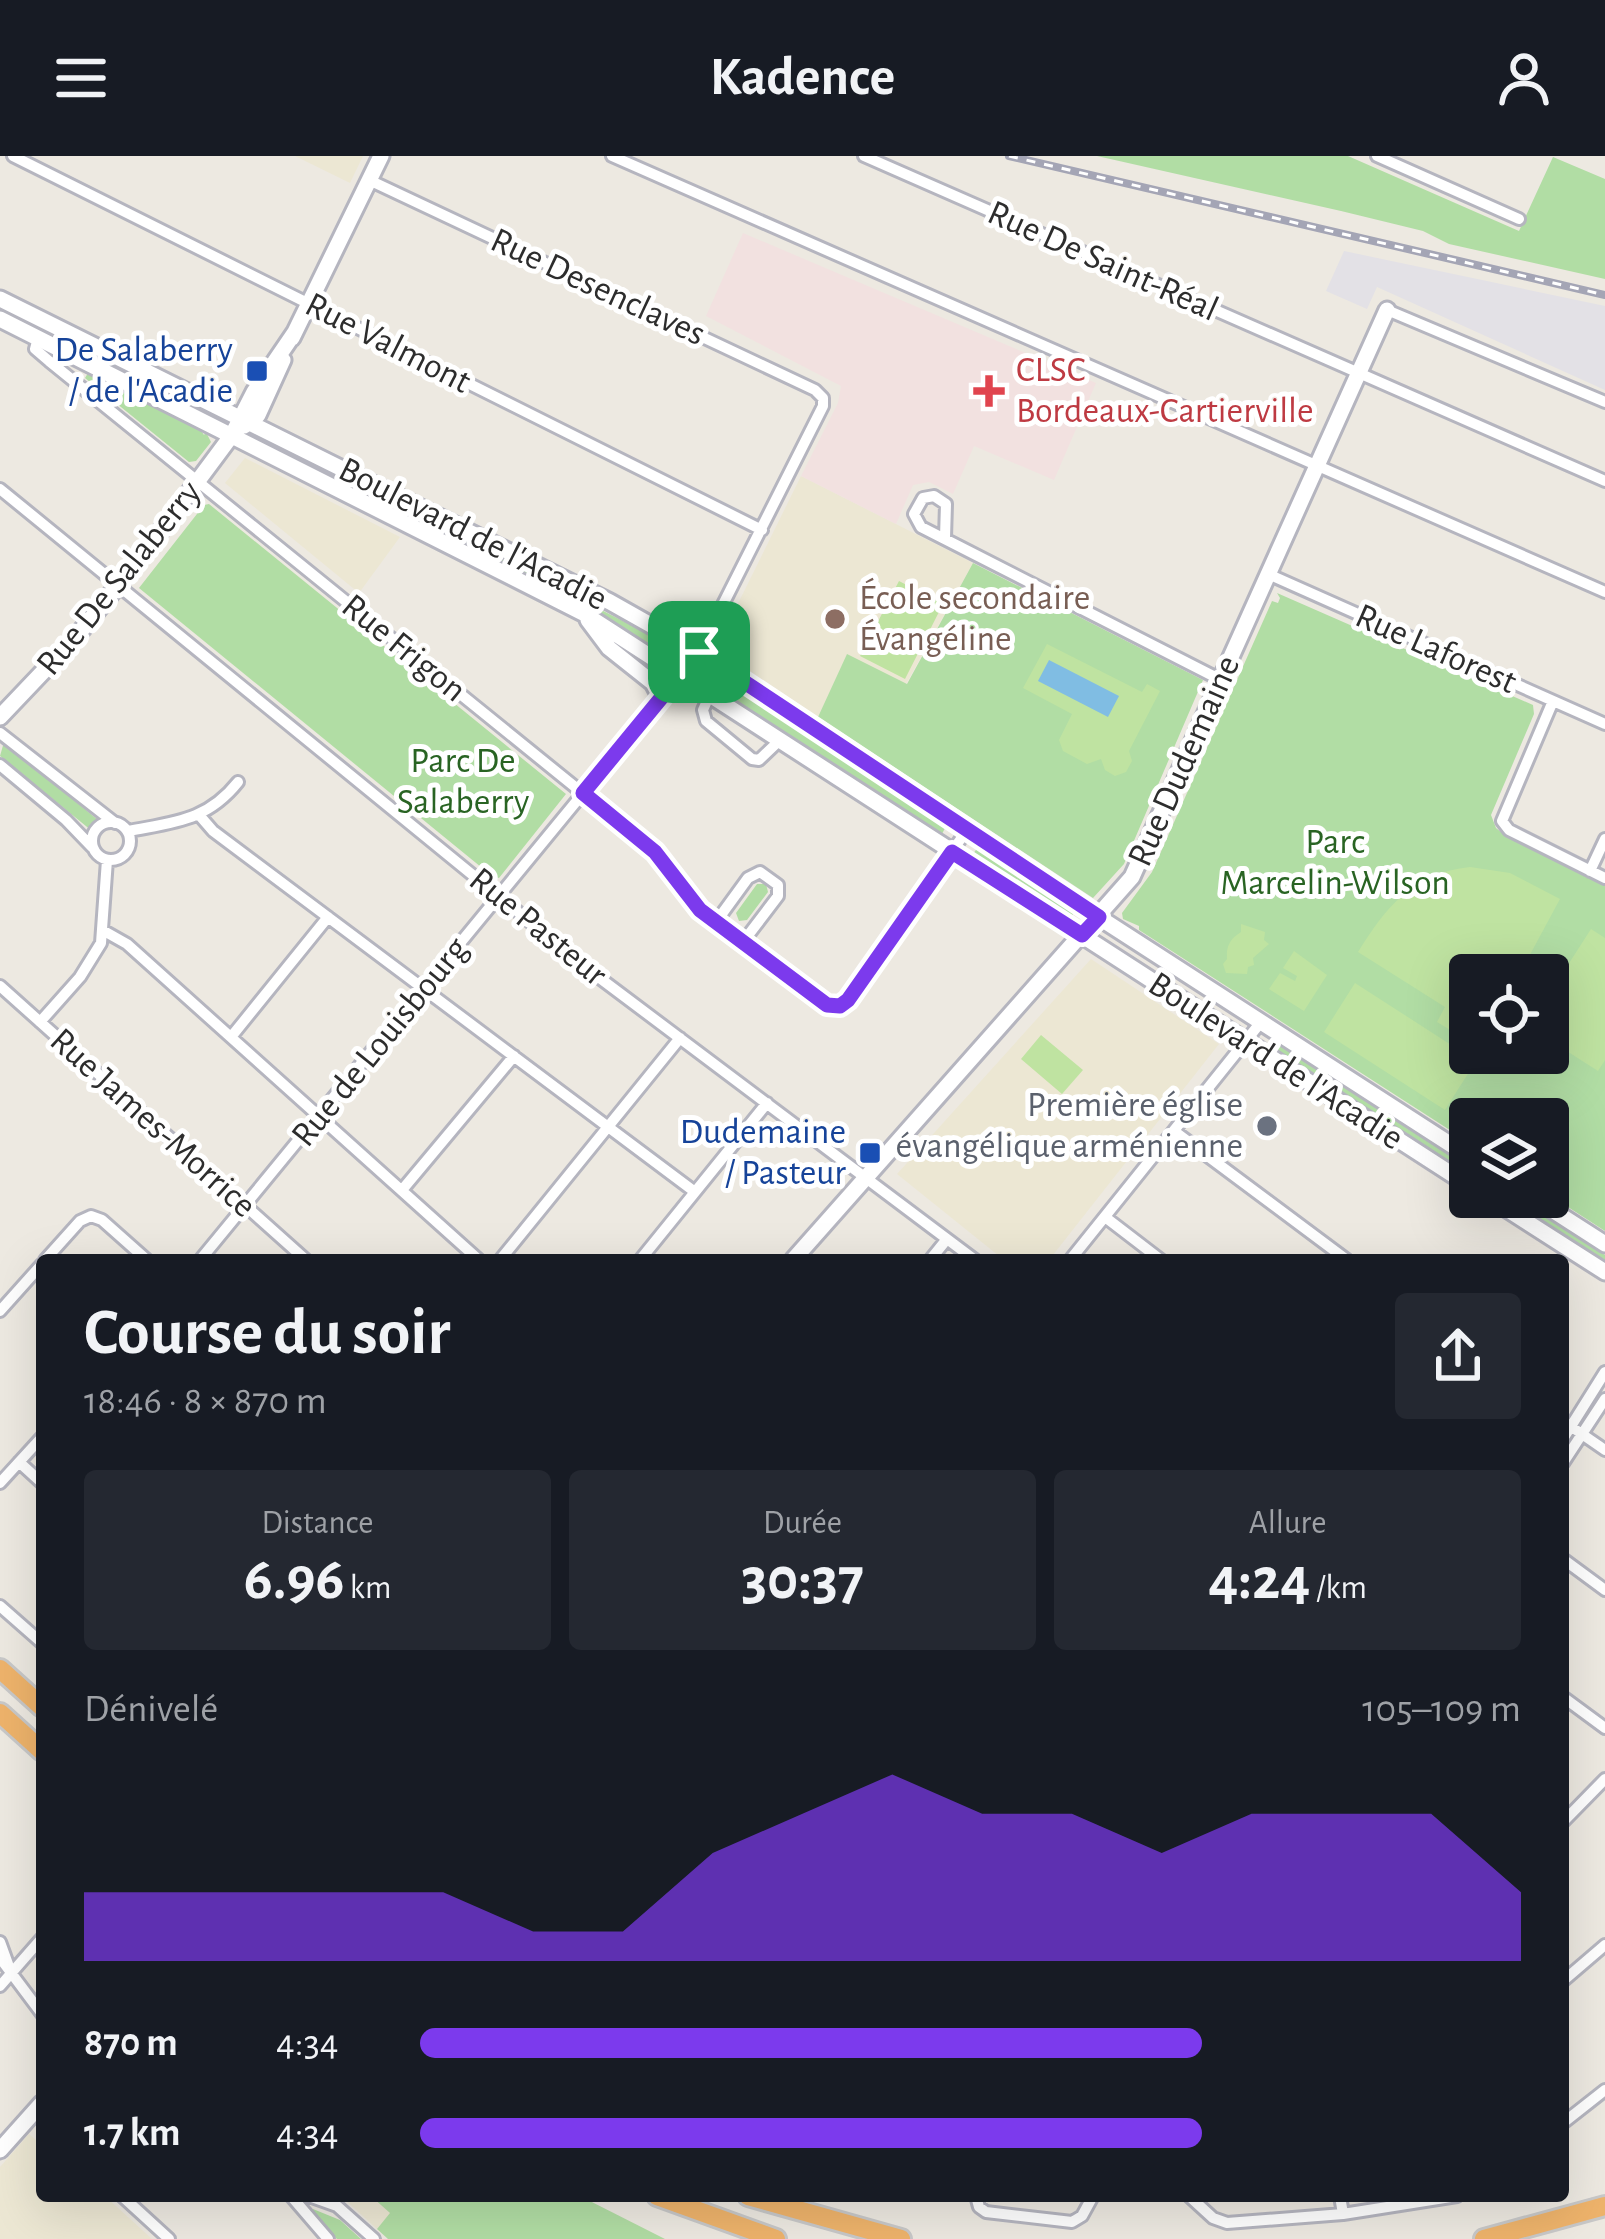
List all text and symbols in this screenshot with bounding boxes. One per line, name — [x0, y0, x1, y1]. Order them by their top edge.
icon: menu — [48, 45, 114, 111]
icon: person — [1491, 45, 1557, 111]
text: Kadence — [710, 51, 895, 105]
street label: Rue De Saint-Réal — [982, 194, 1224, 328]
street label: Rue Desenclaves — [485, 222, 711, 352]
street label: Rue Valmont — [300, 286, 477, 400]
place label: De Salaberry / de l'Acadie — [55, 332, 233, 409]
place label: CLSC Bordeaux-Cartierville — [1016, 352, 1314, 429]
marker: De Salaberry / de l'Acadie — [244, 358, 270, 384]
marker: CLSC Bordeaux-Cartierville — [973, 375, 1005, 407]
street label: Boulevard de l'Acadie — [333, 451, 613, 617]
street label: Rue De Salaberry — [30, 474, 208, 682]
place label: École secondaire Évangéline — [859, 577, 1090, 657]
street label: Rue Frigon — [335, 587, 473, 709]
street label: Rue Laforest — [1350, 598, 1522, 701]
pin — [648, 601, 750, 703]
marker: École secondaire Évangéline — [822, 606, 848, 632]
icon: arrive — [666, 619, 732, 685]
street label: Rue Dudemaine — [1122, 650, 1246, 872]
park label: Parc De Salaberry — [397, 743, 529, 820]
park label: Parc Marcelin-Wilson — [1220, 824, 1450, 901]
street label: Rue Pasteur — [463, 861, 614, 993]
street label: Rue de Louisbourg — [285, 930, 475, 1153]
map controls — [1449, 954, 1569, 1218]
button: locate — [1449, 954, 1569, 1074]
street label: Boulevard de l'Acadie — [1142, 965, 1410, 1157]
street label: Rue James-Morrice — [43, 1022, 263, 1224]
place label: Première église évangélique arménienne — [895, 1087, 1243, 1164]
button: layers — [1449, 1098, 1569, 1218]
marker: Première église évangélique arménienne — [1254, 1113, 1280, 1139]
place label: Dudemaine / Pasteur — [680, 1114, 846, 1191]
marker: Dudemaine / Pasteur — [857, 1140, 883, 1166]
button: share — [1395, 1293, 1521, 1419]
text: Course du soir — [84, 1300, 450, 1366]
text: 18:46 · 8 × 870 m — [84, 1382, 327, 1421]
text: Distance — [262, 1507, 373, 1540]
text: Durée — [763, 1507, 842, 1540]
text: Allure — [1249, 1507, 1326, 1540]
text: 6.96 — [244, 1550, 344, 1610]
text: 30:37 — [741, 1550, 864, 1610]
text: 4:24 — [1208, 1550, 1311, 1610]
text: km — [344, 1572, 391, 1605]
text: /km — [1311, 1572, 1367, 1605]
text: Dénivelé — [84, 1690, 218, 1729]
text: 105–109 m — [1362, 1690, 1521, 1729]
text: 870 m — [84, 2024, 178, 2063]
text: 4:34 — [276, 2024, 339, 2063]
text: 1.7 km — [84, 2114, 181, 2153]
text: 4:34 — [276, 2114, 339, 2153]

